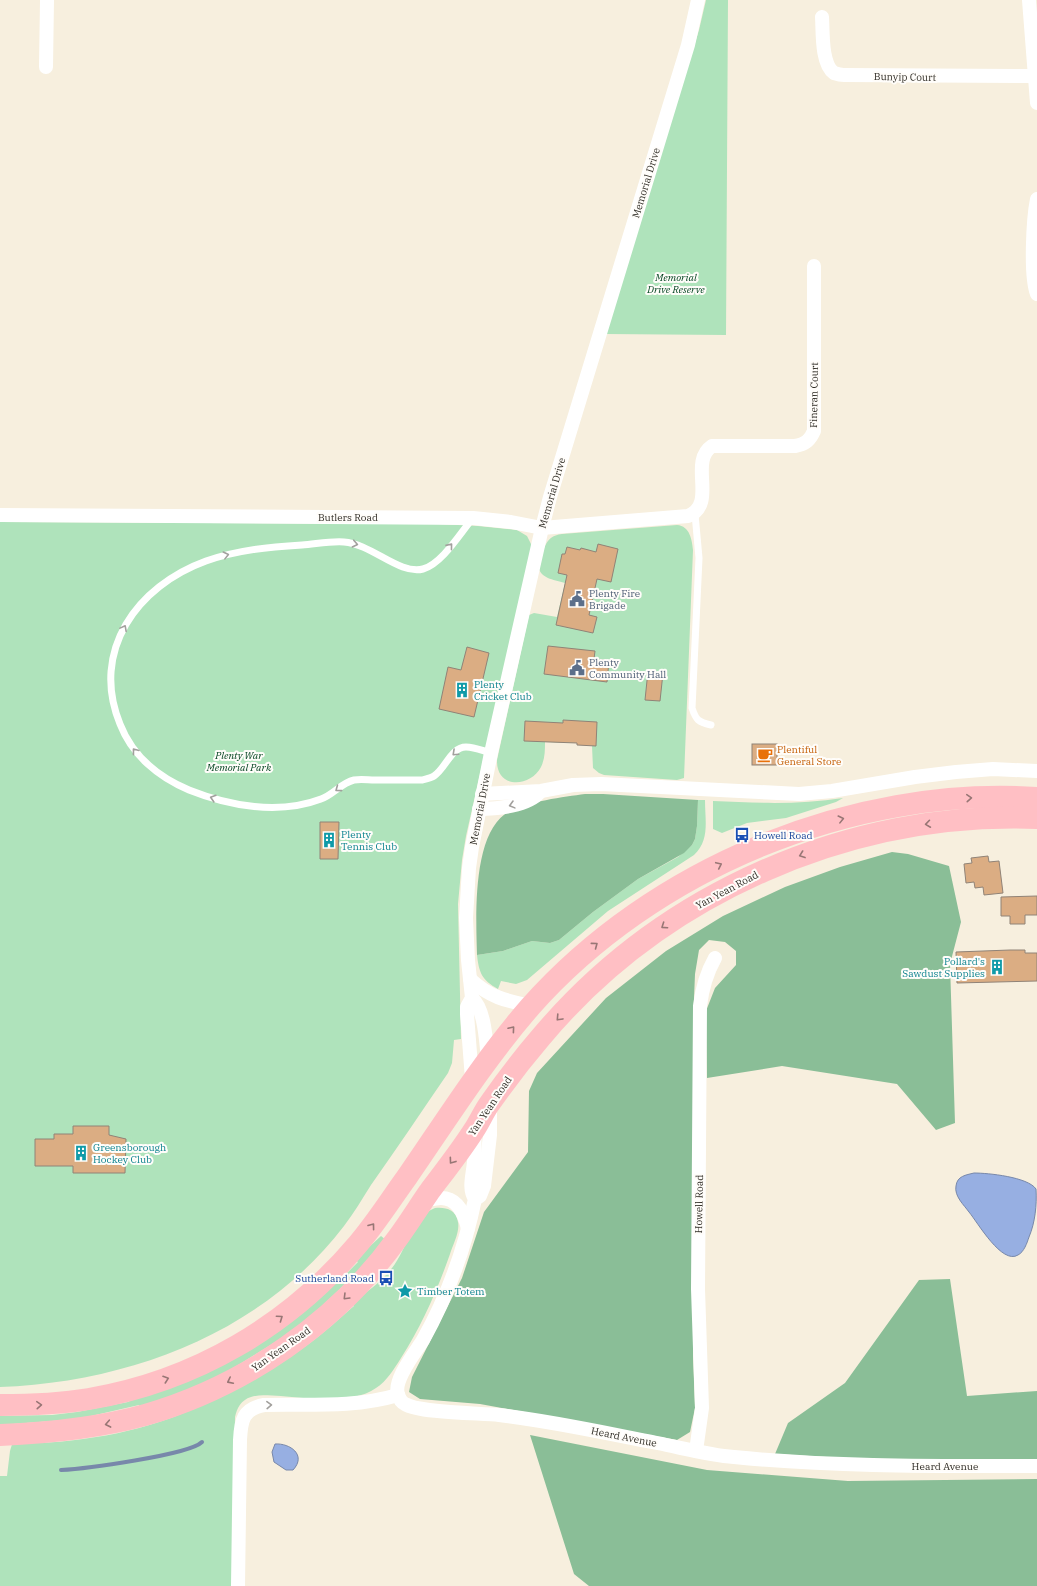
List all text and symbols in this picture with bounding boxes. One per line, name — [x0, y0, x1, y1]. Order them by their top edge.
street label: Bunyip Court — [874, 70, 937, 84]
street label: Memorial Drive — [629, 146, 663, 220]
park label: Memorial Drive Reserve — [646, 271, 705, 296]
street label: Fineran Court — [807, 362, 821, 428]
street label: Memorial Drive — [536, 456, 568, 530]
street label: Butlers Road — [318, 511, 378, 524]
one-way arrow — [352, 539, 358, 548]
one-way arrow — [446, 543, 453, 550]
one-way arrow — [222, 551, 229, 560]
place label: Plenty Fire Brigade — [589, 587, 640, 612]
public building icon: Plenty Fire Brigade — [568, 590, 586, 608]
one-way arrow — [119, 625, 126, 633]
place label: Plenty Community Hall — [589, 656, 666, 681]
public building icon: Plenty Community Hall — [568, 659, 586, 677]
place label: Plenty Cricket Club — [474, 678, 532, 703]
building icon: Plenty Cricket Club — [453, 681, 471, 699]
place label: Plentiful General Store — [777, 743, 841, 768]
cafe icon: Plentiful General Store — [756, 746, 774, 764]
one-way arrow — [133, 748, 140, 755]
park label: Plenty War Memorial Park — [206, 749, 272, 774]
one-way arrow — [452, 749, 460, 756]
street label: Memorial Drive — [467, 772, 493, 846]
one-way arrow — [335, 784, 342, 791]
one-way arrow — [209, 794, 216, 803]
one-way arrow — [966, 794, 972, 803]
one-way arrow — [508, 800, 515, 809]
one-way arrow — [838, 815, 844, 823]
one-way arrow — [925, 819, 931, 828]
bus stop icon: Howell Road — [733, 826, 751, 844]
place label: Plenty Tennis Club — [341, 828, 397, 853]
place label: Howell Road — [754, 829, 813, 842]
building icon: Plenty Tennis Club — [320, 831, 338, 849]
one-way arrow — [799, 851, 806, 859]
one-way arrow — [715, 862, 723, 870]
street label: Yan Yean Road — [694, 868, 760, 912]
one-way arrow — [662, 921, 669, 928]
one-way arrow — [590, 943, 597, 950]
place label: Pollard's Sawdust Supplies — [902, 955, 985, 980]
building icon: Pollard's Sawdust Supplies — [988, 958, 1006, 976]
one-way arrow — [556, 1013, 563, 1021]
one-way arrow — [508, 1026, 515, 1033]
street label: Yan Yean Road — [465, 1074, 515, 1138]
place label: Greensborough Hockey Club — [93, 1141, 166, 1166]
building icon: Greensborough Hockey Club — [72, 1144, 90, 1162]
one-way arrow — [450, 1157, 457, 1164]
street label: Howell Road — [692, 1175, 706, 1233]
one-way arrow — [367, 1224, 374, 1231]
bus stop icon: Sutherland Road — [377, 1269, 395, 1287]
place label: Sutherland Road — [295, 1272, 374, 1285]
place icon: Timber Totem — [396, 1282, 414, 1300]
place label: Timber Totem — [417, 1285, 485, 1298]
one-way arrow — [343, 1292, 351, 1300]
one-way arrow — [276, 1316, 283, 1323]
street label: Yan Yean Road — [249, 1324, 313, 1374]
one-way arrow — [162, 1375, 169, 1383]
one-way arrow — [227, 1376, 234, 1384]
one-way arrow — [36, 1400, 42, 1409]
one-way arrow — [266, 1401, 272, 1409]
one-way arrow — [105, 1419, 111, 1427]
street label: Heard Avenue — [590, 1424, 658, 1450]
street label: Heard Avenue — [912, 1460, 978, 1473]

